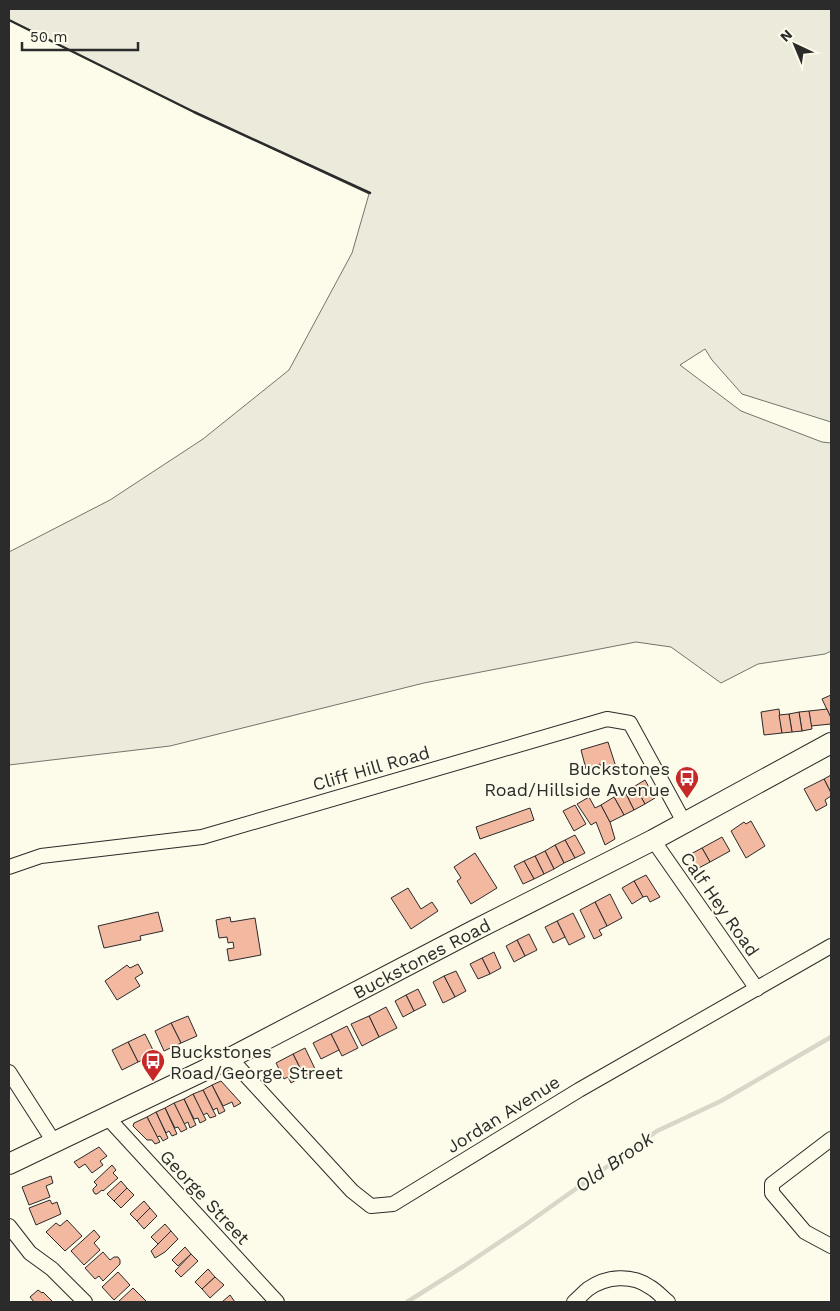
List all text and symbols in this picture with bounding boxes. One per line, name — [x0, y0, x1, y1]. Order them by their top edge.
scale bar — [22, 20, 139, 52]
north arrow — [770, 20, 820, 70]
text: N — [777, 26, 795, 45]
text: 50 m — [30, 28, 67, 46]
street label: Cliff Hill Road — [310, 741, 432, 795]
place label: Buckstones Road/Hillside Avenue — [484, 758, 670, 800]
bus stop icon: Buckstones Road/Hillside Avenue — [674, 765, 700, 799]
street label: Calf Hey Road — [676, 848, 764, 960]
street label: Buckstones Road — [349, 914, 494, 1003]
place label: Buckstones Road/George Street — [170, 1041, 343, 1083]
bus stop icon: Buckstones Road/George Street — [140, 1048, 166, 1082]
street label: Jordan Avenue — [442, 1071, 564, 1157]
water label: Old Brook — [571, 1126, 658, 1197]
street label: George Street — [156, 1145, 254, 1249]

